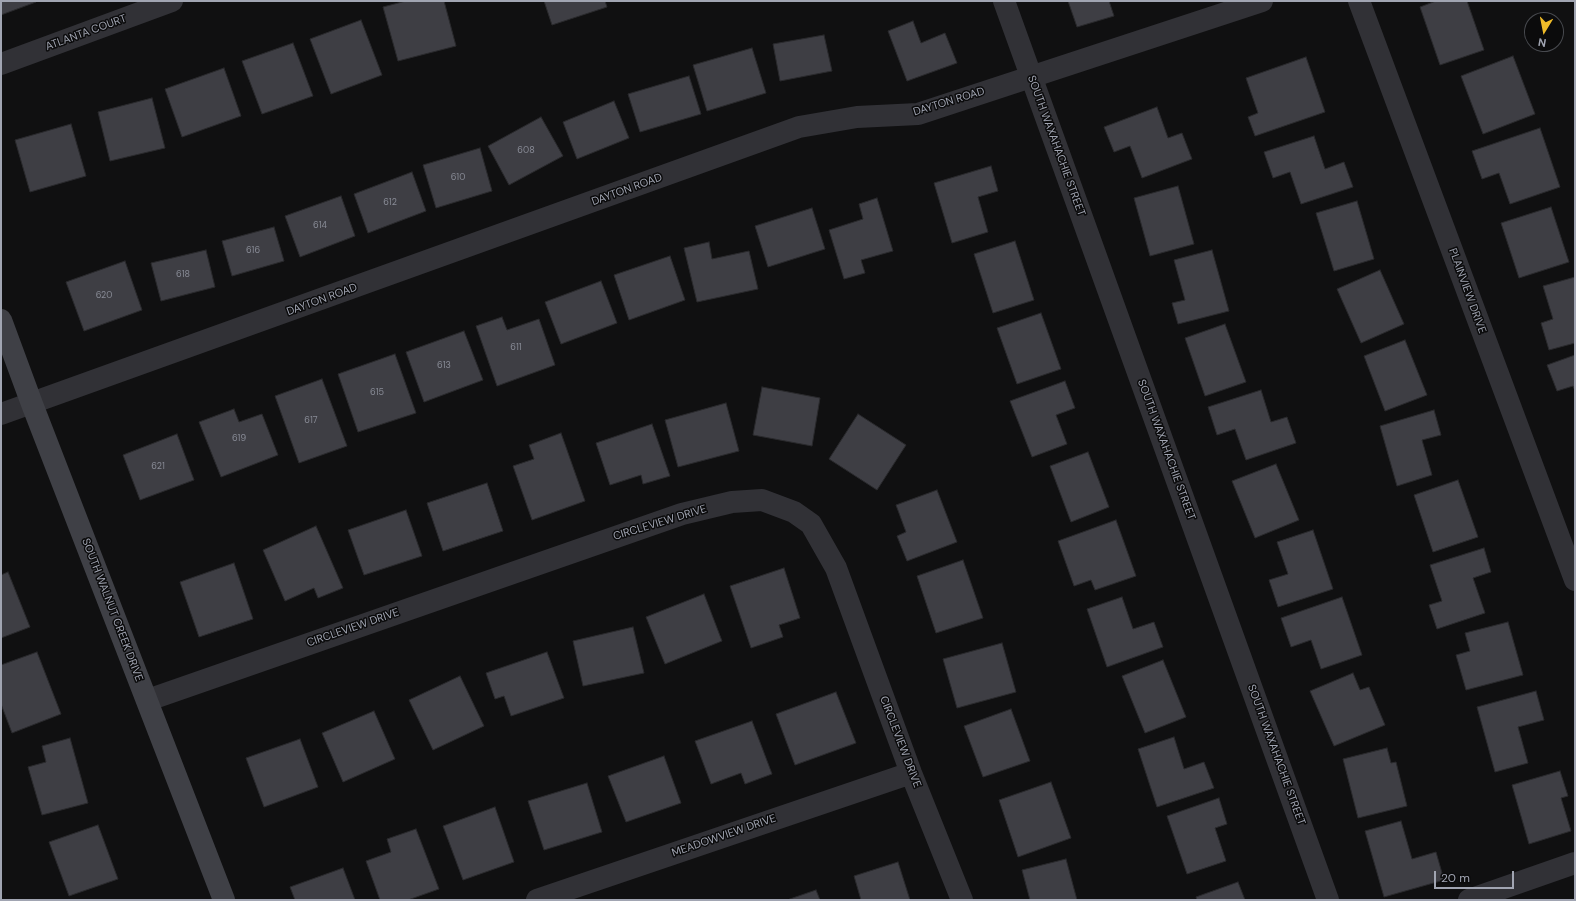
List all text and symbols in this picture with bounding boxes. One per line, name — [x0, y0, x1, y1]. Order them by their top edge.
street label: ATLANTA COURT — [44, 12, 128, 54]
north arrow — [1524, 12, 1564, 52]
text: N — [1537, 35, 1547, 50]
street label: SOUTH WAXAHACHIE STREET — [1024, 74, 1088, 218]
street label: DAYTON ROAD — [912, 85, 986, 119]
house number: 608 — [517, 146, 535, 156]
street label: DAYTON ROAD — [590, 171, 664, 209]
house number: 610 — [451, 173, 465, 183]
house number: 612 — [383, 198, 397, 208]
house number: 614 — [313, 221, 327, 231]
house number: 616 — [246, 246, 260, 256]
street label: PLAINVIEW DRIVE — [1445, 247, 1489, 335]
house number: 618 — [176, 270, 190, 280]
street label: DAYTON ROAD — [285, 281, 359, 319]
house number: 620 — [96, 291, 112, 301]
house number: 611 — [510, 343, 522, 353]
house number: 613 — [437, 361, 451, 371]
street label: SOUTH WAXAHACHIE STREET — [1134, 378, 1198, 522]
house number: 615 — [370, 388, 384, 398]
house number: 617 — [304, 416, 318, 426]
house number: 619 — [232, 434, 246, 444]
house number: 621 — [151, 462, 165, 472]
street label: CIRCLEVIEW DRIVE — [612, 503, 708, 543]
street label: SOUTH WALNUT CREEK DRIVE — [79, 537, 145, 683]
street label: CIRCLEVIEW DRIVE — [305, 606, 401, 650]
street label: SOUTH WAXAHACHIE STREET — [1244, 683, 1308, 827]
street label: CIRCLEVIEW DRIVE — [876, 694, 924, 790]
street label: MEADOWVIEW DRIVE — [670, 812, 778, 860]
scale bar — [1436, 863, 1516, 889]
text: 20 m — [1441, 870, 1470, 886]

